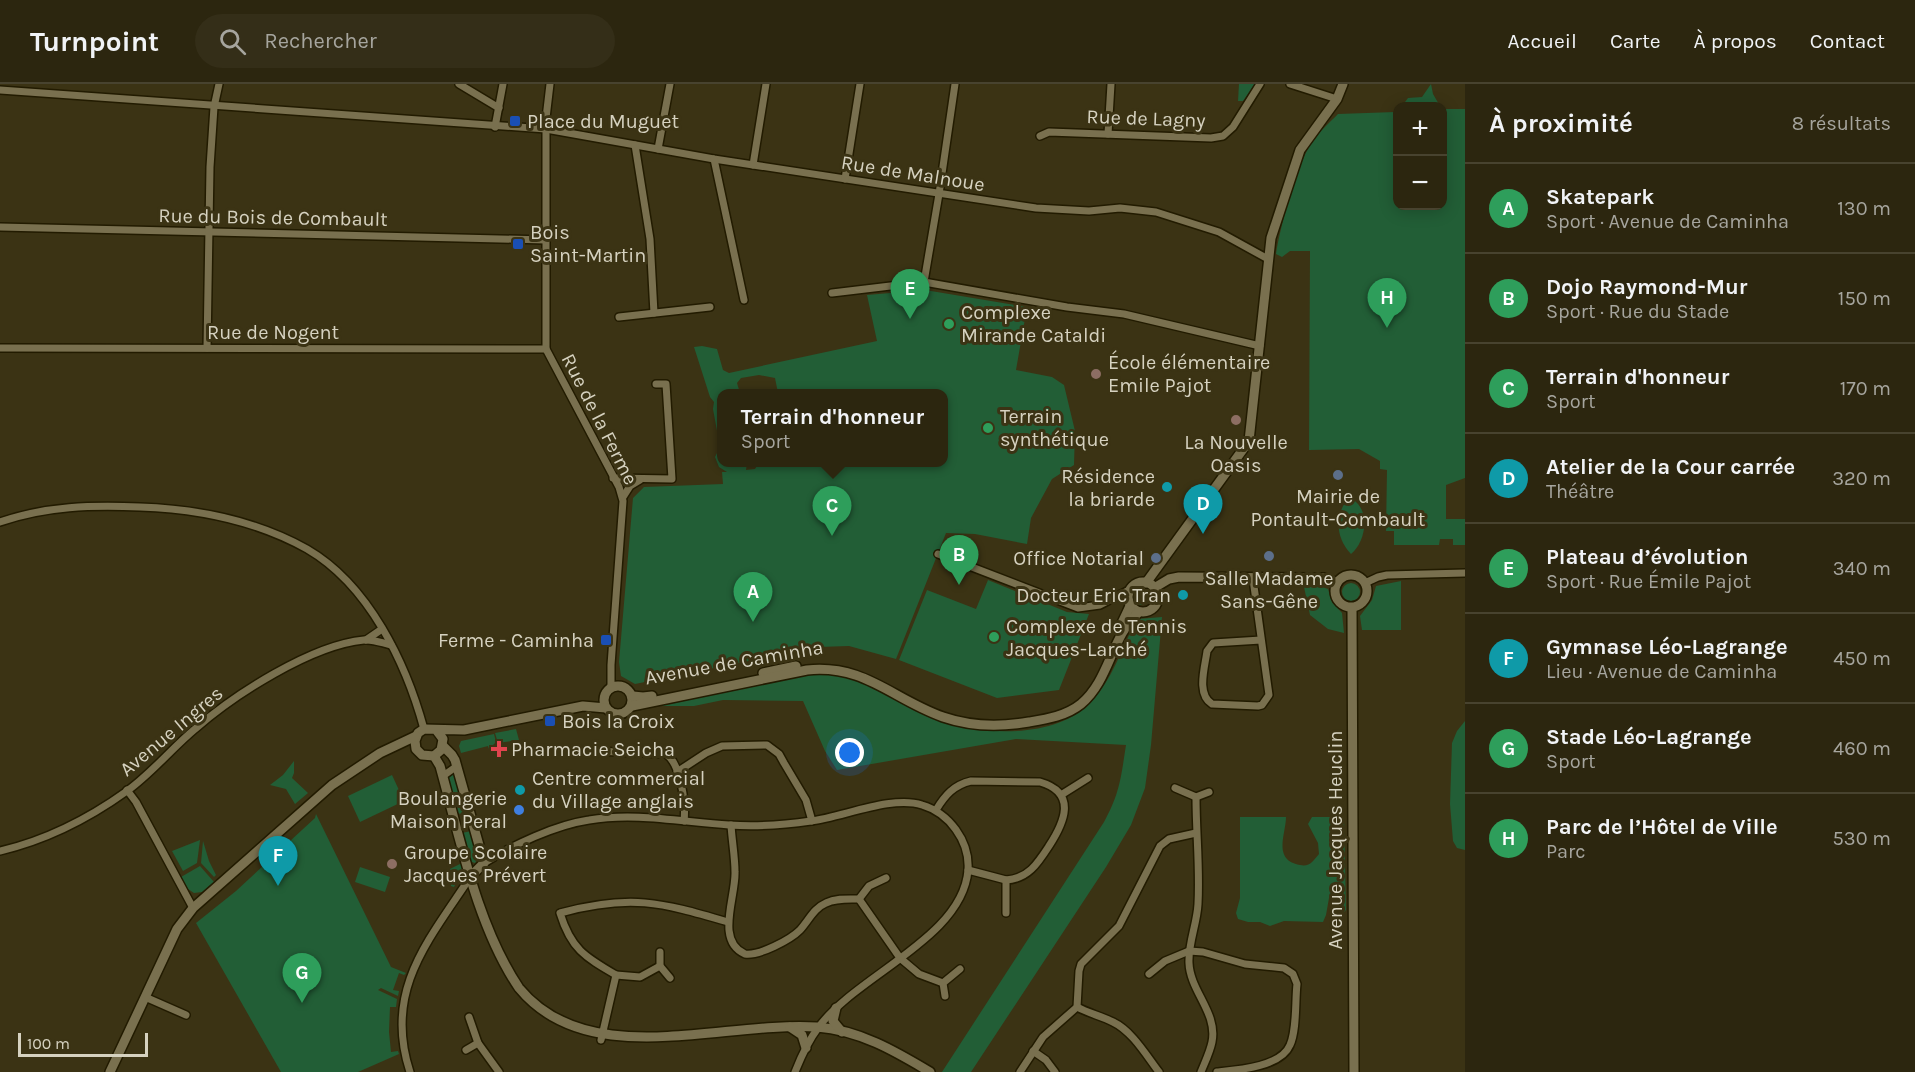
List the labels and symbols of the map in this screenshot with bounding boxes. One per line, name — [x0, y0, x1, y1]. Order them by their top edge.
street label: Rue de Lagny — [1086, 105, 1206, 132]
place label: Place du Muguet — [527, 110, 679, 133]
marker: Place du Muguet — [508, 114, 522, 128]
street label: Rue de Malnoue — [839, 151, 986, 196]
street label: Rue du Bois de Combault — [158, 204, 388, 231]
place label: Bois Saint-Martin — [530, 221, 646, 267]
marker: Bois Saint-Martin — [511, 237, 525, 251]
pin: E — [890, 270, 930, 319]
pin: H — [1368, 278, 1406, 328]
place label: Complexe Mirande Cataldi — [961, 301, 1106, 347]
marker: Complexe Mirande Cataldi — [942, 317, 956, 331]
street label: Rue de Nogent — [207, 321, 339, 344]
street label: Rue de la Ferme — [557, 350, 642, 489]
place label: École élémentaire Emile Pajot — [1108, 350, 1270, 397]
marker: École élémentaire Emile Pajot — [1089, 367, 1103, 381]
place label: Terrain synthétique — [1000, 405, 1109, 451]
marker: La Nouvelle Oasis — [1229, 413, 1243, 427]
marker: Terrain synthétique — [981, 421, 995, 435]
place label: La Nouvelle Oasis — [1184, 431, 1288, 477]
place label: Résidence la briarde — [1061, 465, 1155, 511]
marker: Mairie de Pontault-Combault — [1331, 468, 1345, 482]
marker: Résidence la briarde — [1160, 480, 1174, 494]
pin: D — [1184, 484, 1222, 534]
place label: Mairie de Pontault-Combault — [1251, 485, 1426, 531]
pin: C — [812, 486, 852, 536]
pin: B — [940, 536, 978, 585]
place label: Office Notarial — [1013, 547, 1144, 570]
marker: Salle Madame Sans-Gêne — [1262, 549, 1276, 563]
marker: Office Notarial — [1149, 551, 1163, 565]
place label: Salle Madame Sans-Gêne — [1204, 567, 1334, 613]
pin: A — [734, 572, 772, 622]
place label: Docteur Eric Tran — [1016, 584, 1171, 607]
marker: Docteur Eric Tran — [1176, 588, 1190, 602]
place label: Complexe de Tennis Jacques-Larché — [1006, 615, 1187, 661]
place label: Ferme - Caminha — [438, 629, 594, 652]
marker: Complexe de Tennis Jacques-Larché — [987, 630, 1001, 644]
marker: Ferme - Caminha — [599, 633, 613, 647]
street label: Avenue de Caminha — [643, 635, 825, 689]
street label: Avenue Ingres — [115, 682, 228, 781]
place label: Bois la Croix — [562, 710, 675, 733]
marker: Bois la Croix — [543, 714, 557, 728]
street label: Avenue Jacques Heuclin — [1324, 731, 1347, 950]
place label: Pharmacie Seicha — [511, 738, 675, 761]
your location — [835, 738, 864, 767]
marker: Pharmacie Seicha — [492, 742, 506, 756]
place label: Centre commercial du Village anglais — [532, 767, 705, 813]
marker: Centre commercial du Village anglais — [513, 783, 527, 797]
place label: Boulangerie Maison Peral — [390, 787, 507, 833]
marker: Boulangerie Maison Peral — [512, 803, 526, 817]
pin: F — [258, 836, 298, 886]
place label: Groupe Scolaire Jacques Prévert — [404, 841, 547, 887]
marker: Groupe Scolaire Jacques Prévert — [385, 857, 399, 871]
pin: G — [282, 954, 322, 1003]
scale bar — [18, 1030, 148, 1058]

